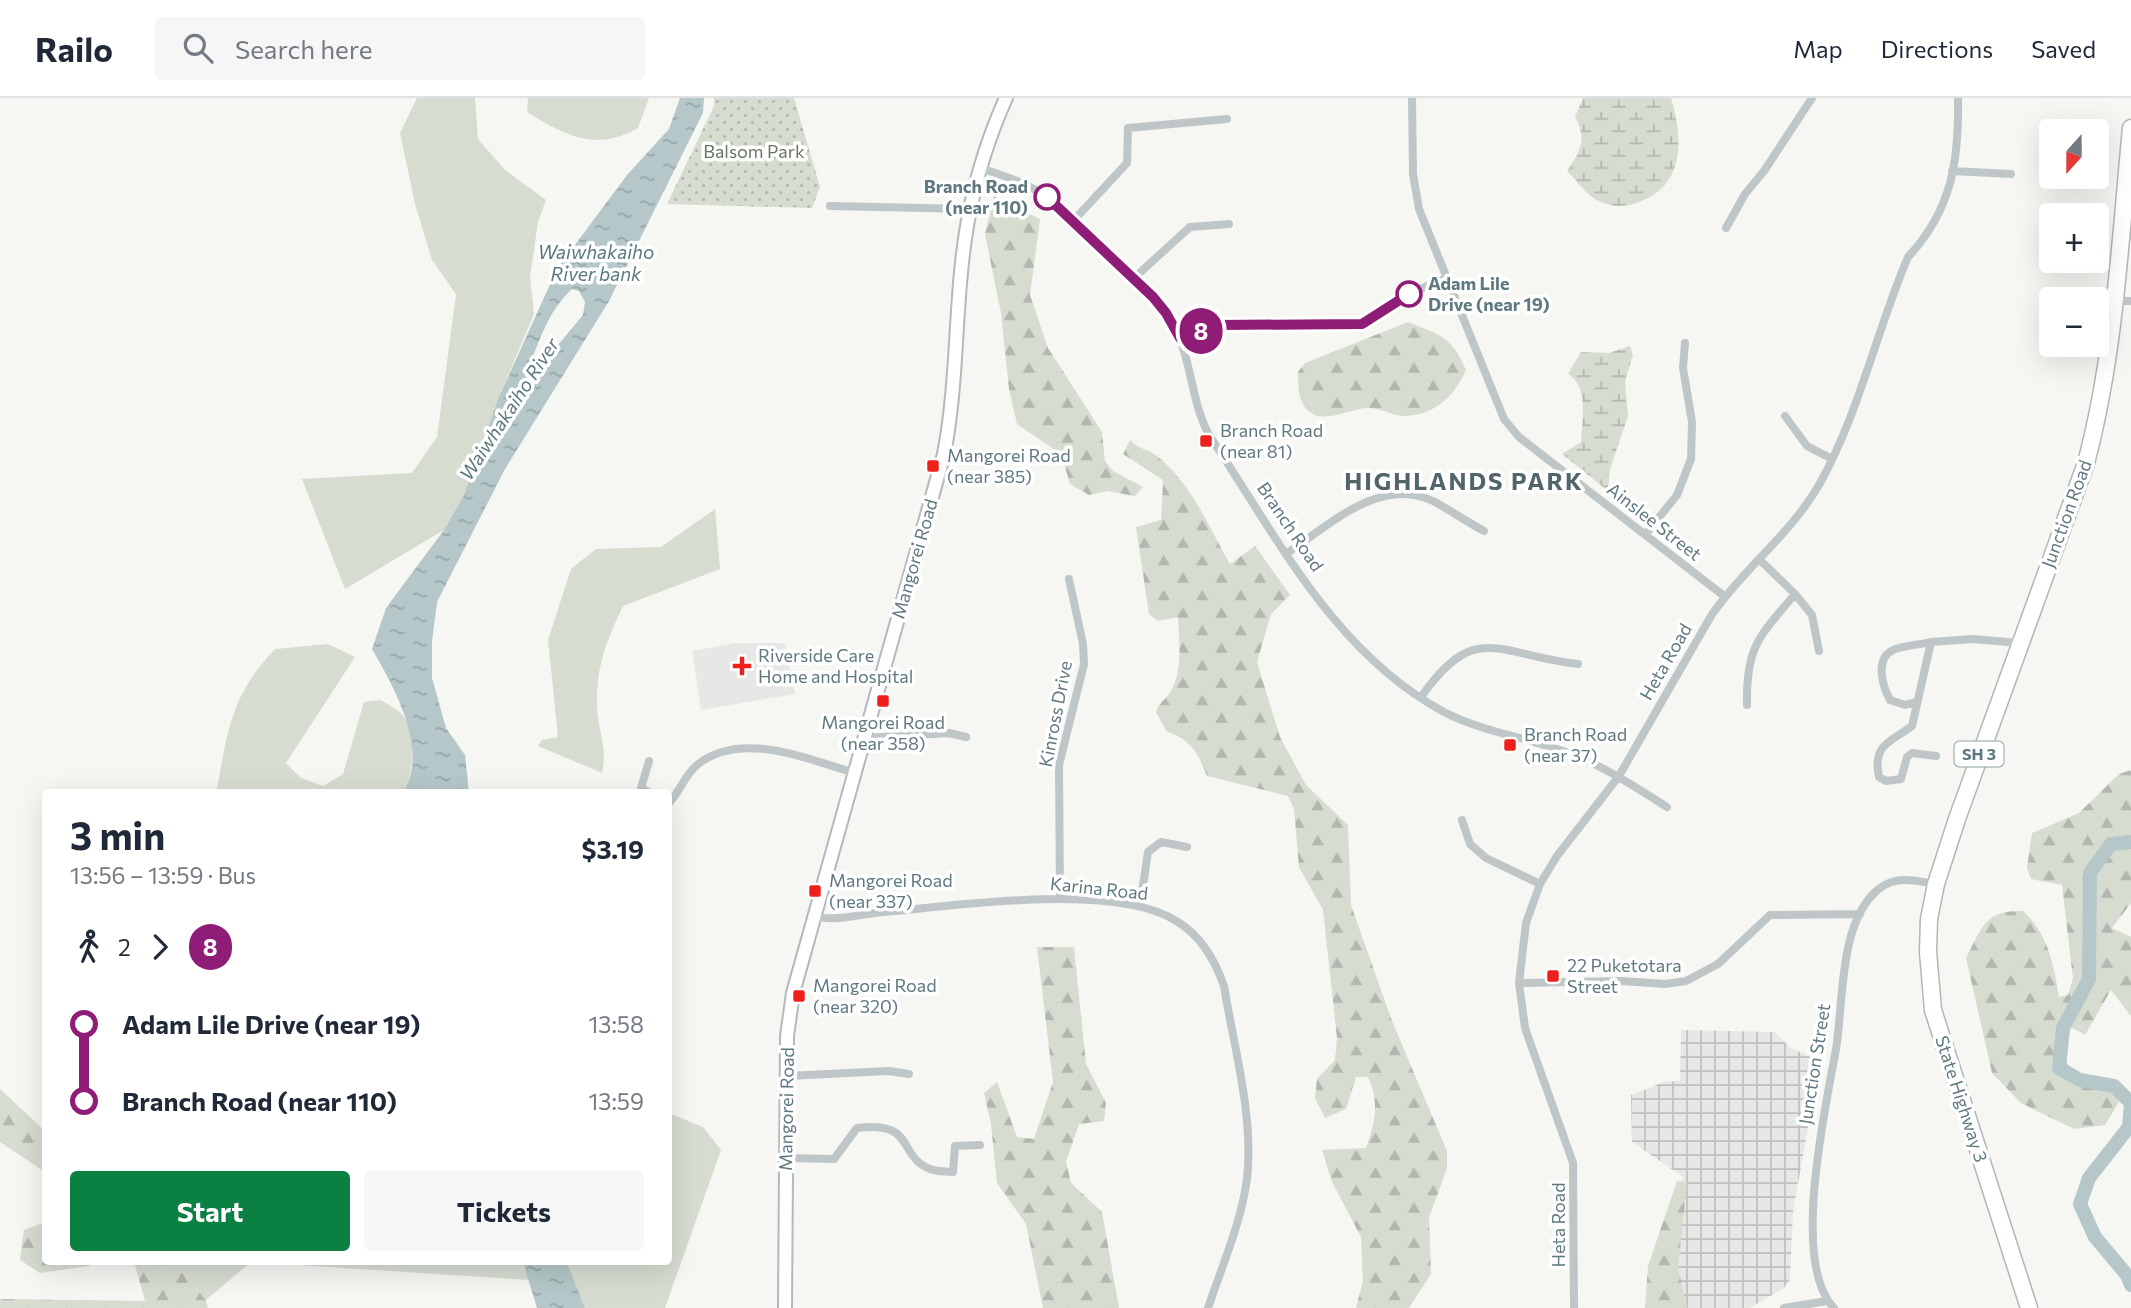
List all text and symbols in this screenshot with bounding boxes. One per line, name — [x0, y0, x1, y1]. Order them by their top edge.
search box — [155, 17, 645, 80]
text: Railo — [35, 28, 113, 69]
icon: search — [179, 29, 217, 67]
text: Search here — [235, 33, 372, 64]
text: Map — [1793, 34, 1843, 63]
text: Directions — [1881, 34, 1993, 63]
text: Saved — [2031, 34, 2096, 63]
north arrow — [2039, 119, 2109, 189]
map controls — [2039, 119, 2109, 357]
park label: Balsom Park — [703, 140, 805, 162]
place label: Branch Road (near 110) — [924, 175, 1028, 218]
marker: Branch Road (near 110) — [1034, 184, 1060, 210]
button: + — [2039, 203, 2109, 273]
water label: Waiwhakaiho River bank — [538, 240, 654, 285]
place label: Adam Lile Drive (near 19) — [1428, 272, 1550, 315]
marker: Adam Lile Drive (near 19) — [1396, 281, 1422, 307]
button: − — [2039, 287, 2109, 357]
line badge: 8 — [1178, 308, 1224, 354]
text: 8 — [1194, 316, 1208, 345]
water label: Waiwhakaiho River — [454, 332, 564, 484]
place label: Branch Road (near 81) — [1220, 419, 1323, 462]
marker: Branch Road (near 81) — [1198, 433, 1214, 449]
place label: Mangorei Road (near 385) — [947, 444, 1071, 487]
street label: Junction Road — [2036, 457, 2096, 571]
marker: Mangorei Road (near 385) — [925, 458, 941, 474]
district label: HIGHLANDS PARK — [1344, 466, 1584, 495]
street label: Branch Road — [1253, 478, 1329, 575]
street label: Ainslee Street — [1603, 478, 1706, 565]
street label: Mangorei Road — [886, 496, 942, 621]
street label: Heta Road — [1634, 619, 1696, 704]
place label: Riverside Care Home and Hospital — [758, 644, 913, 687]
marker: Riverside Care Home and Hospital — [732, 656, 752, 676]
street label: Kinross Drive — [1034, 659, 1076, 769]
marker: Mangorei Road (near 358) — [875, 693, 891, 709]
place label: Mangorei Road (near 358) — [821, 711, 945, 754]
place label: Branch Road (near 37) — [1524, 723, 1627, 766]
marker: Branch Road (near 37) — [1502, 737, 1518, 753]
road number: SH 3 — [1954, 741, 2004, 766]
text: 3 min — [70, 811, 165, 858]
text: $3.19 — [582, 833, 644, 864]
text: 13:56 – 13:59 · Bus — [70, 861, 256, 889]
place label: Mangorei Road (near 337) — [829, 869, 953, 912]
street label: Karina Road — [1049, 872, 1149, 904]
marker: Mangorei Road (near 337) — [807, 883, 823, 899]
icon: walk — [70, 928, 108, 966]
icon: forward — [141, 928, 179, 966]
text: 8 — [203, 932, 218, 961]
text: 2 — [118, 933, 131, 961]
place label: 22 Puketotara Street — [1567, 954, 1682, 997]
marker: 22 Puketotara Street — [1545, 968, 1561, 984]
place label: Mangorei Road (near 320) — [813, 974, 937, 1017]
marker: Mangorei Road (near 320) — [791, 988, 807, 1004]
street label: Junction Street — [1794, 1002, 1834, 1126]
text: Adam Lile Drive (near 19) — [122, 1008, 420, 1039]
text: 13:58 — [588, 1010, 644, 1038]
street label: State Highway 3 — [1931, 1033, 1993, 1165]
street label: Mangorei Road — [774, 1047, 798, 1171]
text: Branch Road (near 110) — [122, 1085, 397, 1116]
text: 13:59 — [588, 1087, 644, 1115]
button: Start — [70, 1171, 350, 1251]
button: Tickets — [364, 1171, 644, 1251]
street label: Heta Road — [1547, 1182, 1569, 1268]

